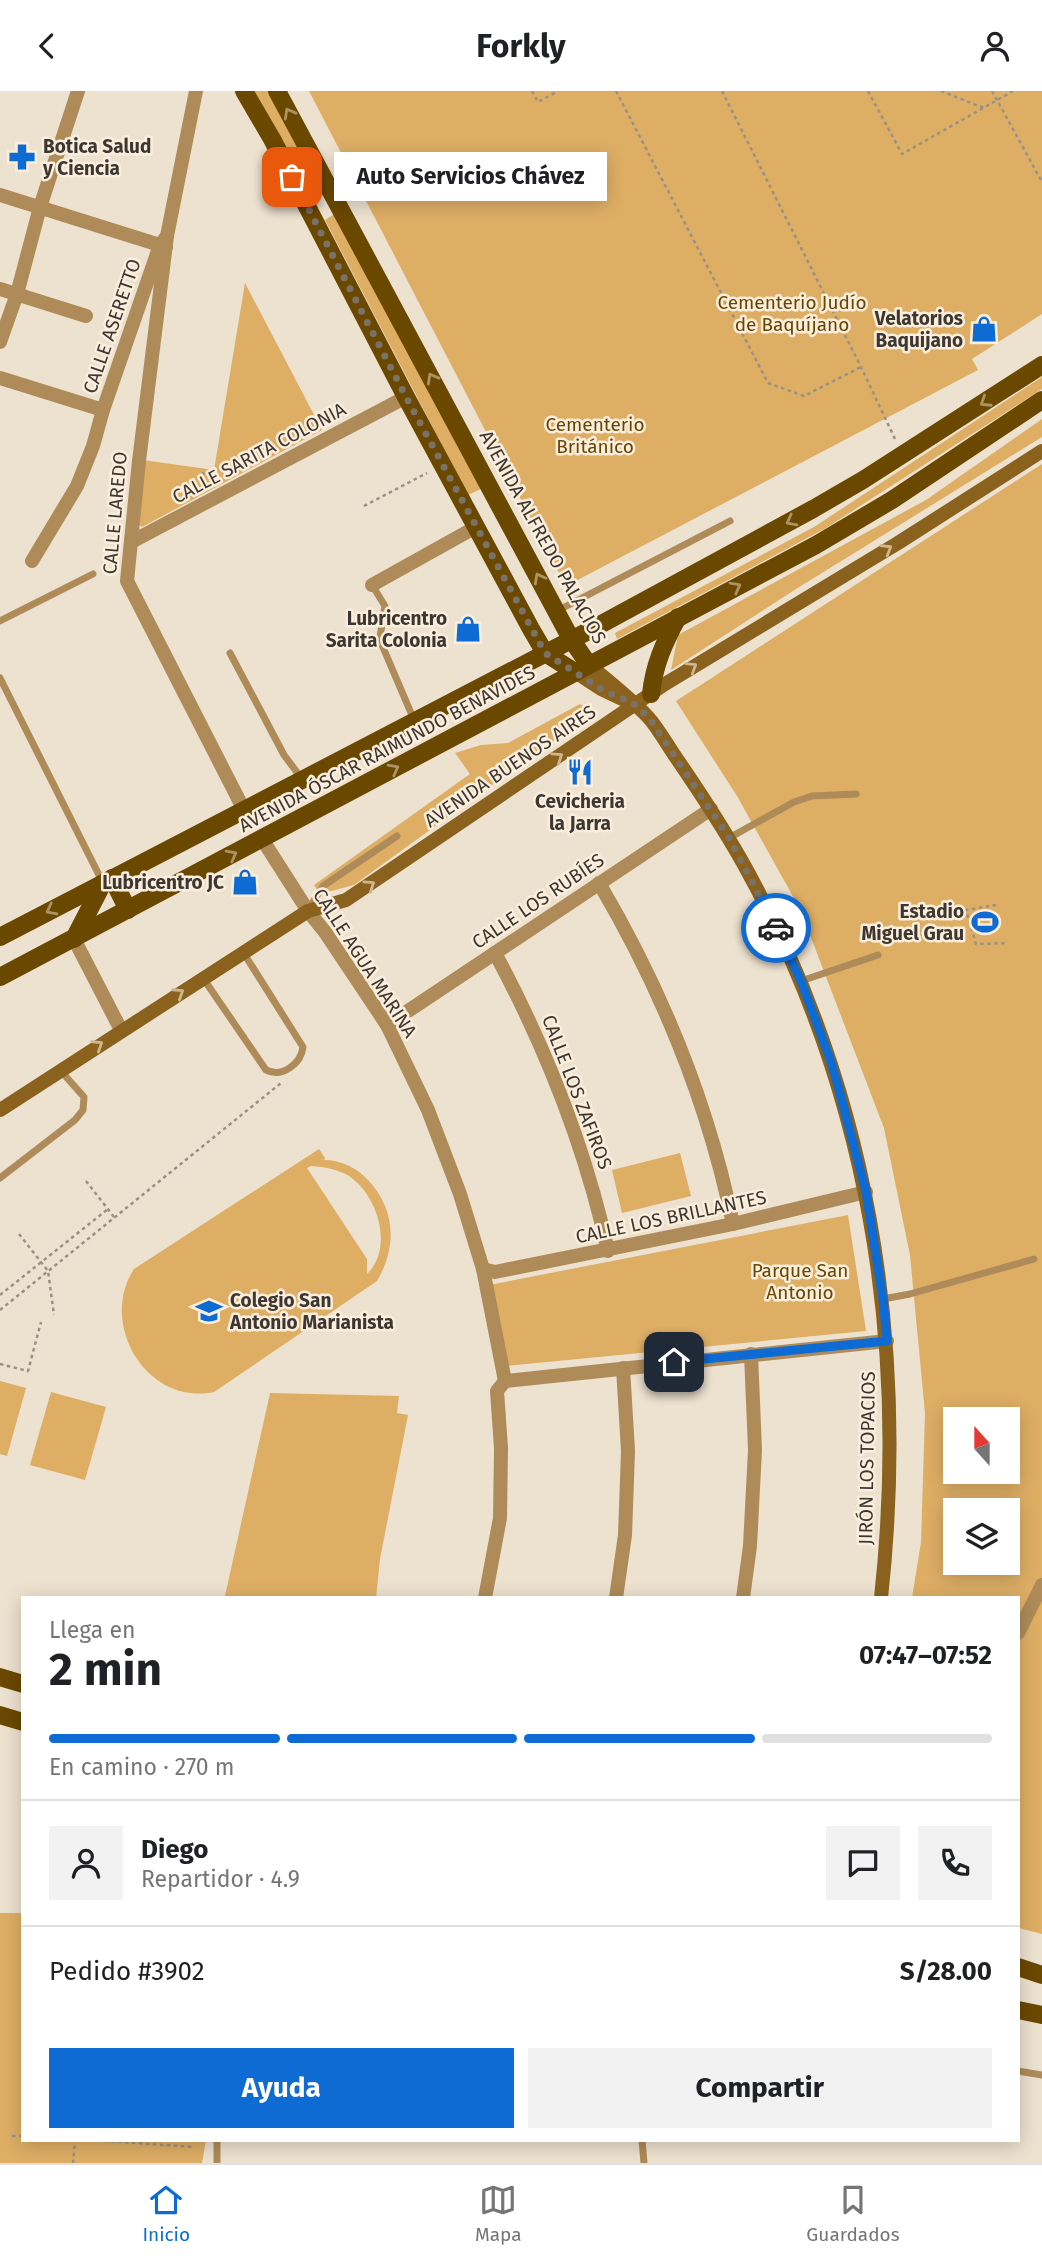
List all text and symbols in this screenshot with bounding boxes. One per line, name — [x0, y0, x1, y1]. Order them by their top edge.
icon: back — [28, 27, 66, 65]
text: Forkly — [476, 27, 566, 65]
icon: person — [976, 27, 1014, 65]
one-way arrow — [284, 108, 297, 120]
place label: Botica Salud y Ciencia — [42, 135, 151, 180]
pharmacy icon: Botica Salud y Ciencia — [7, 142, 37, 172]
pin — [262, 147, 322, 207]
callout: Auto Servicios Chávez — [334, 153, 607, 201]
icon: bag — [273, 158, 311, 196]
text: Auto Servicios Chávez — [356, 162, 585, 190]
street label: CALLE ASERETTO — [78, 256, 146, 396]
park label: Cementerio Judío de Baquíjano — [717, 291, 867, 336]
place label: Velatorios Baquijano — [874, 307, 963, 352]
shop icon: Velatorios Baquijano — [969, 314, 999, 344]
one-way arrow — [427, 373, 440, 385]
one-way arrow — [979, 393, 992, 406]
street label: CALLE SARITA COLONIA — [168, 397, 350, 509]
park label: Cementerio Británico — [545, 413, 645, 458]
street label: AVENIDA ALFREDO PALACIOS — [475, 426, 611, 648]
street label: CALLE LAREDO — [98, 451, 132, 575]
one-way arrow — [786, 513, 798, 526]
one-way arrow — [879, 545, 892, 558]
one-way arrow — [534, 573, 548, 586]
one-way arrow — [728, 581, 741, 595]
place label: Lubricentro Sarita Colonia — [326, 607, 447, 652]
shop icon: Lubricentro Sarita Colonia — [453, 614, 483, 644]
street label: AVENIDA ÓSCAR RAIMUNDO BENAVIDES — [235, 661, 539, 837]
one-way arrow — [684, 662, 697, 675]
street label: AVENIDA BUENOS AIRES — [420, 700, 600, 832]
one-way arrow — [551, 753, 564, 766]
restaurant icon: Cevicheria la Jarra — [565, 757, 595, 787]
one-way arrow — [387, 764, 399, 777]
place label: Cevicheria la Jarra — [535, 790, 625, 835]
street label: CALLE LOS RUBÍES — [468, 848, 608, 954]
one-way arrow — [225, 850, 237, 863]
shop icon: Lubricentro JC — [230, 867, 260, 897]
place label: Lubricentro JC — [102, 871, 224, 894]
one-way arrow — [362, 880, 375, 893]
street label: CALLE AGUA MARINA — [308, 884, 422, 1042]
courier — [741, 893, 811, 963]
place label: Estadio Miguel Grau — [861, 900, 964, 945]
one-way arrow — [46, 902, 58, 916]
sports icon: Estadio Miguel Grau — [970, 907, 1000, 937]
icon: car — [757, 909, 795, 947]
one-way arrow — [171, 989, 184, 1002]
street label: CALLE LOS ZAFIROS — [537, 1012, 617, 1172]
one-way arrow — [90, 1041, 103, 1054]
street label: CALLE LOS BRILLANTES — [574, 1186, 768, 1248]
park label: Parque San Antonio — [752, 1259, 848, 1304]
place label: Colegio San Antonio Marianista — [229, 1289, 394, 1334]
school or university icon: Colegio San Antonio Marianista — [194, 1296, 224, 1326]
pin — [644, 1332, 704, 1392]
icon: home — [655, 1343, 693, 1381]
street label: JIRÓN LOS TOPACIOS — [854, 1371, 880, 1545]
north arrow — [943, 1407, 1020, 1484]
map controls — [943, 1407, 1020, 1575]
button: layers — [943, 1498, 1020, 1575]
text: Llega en — [49, 1616, 135, 1644]
text: 07:47–07:52 — [859, 1640, 992, 1671]
text: 2 min — [49, 1642, 162, 1697]
text: En camino · 270 m — [49, 1753, 234, 1781]
button: person — [49, 1826, 123, 1900]
button: chat — [826, 1826, 900, 1900]
button: phone — [918, 1826, 992, 1900]
text: Diego — [141, 1834, 209, 1865]
text: Repartidor · 4.9 — [141, 1865, 300, 1893]
text: Pedido #3902 — [49, 1956, 205, 1987]
text: S/28.00 — [900, 1956, 992, 1987]
button: Ayuda — [49, 2048, 514, 2128]
button: Compartir — [528, 2048, 992, 2128]
tab: Inicio — [142, 2181, 190, 2246]
tab: Mapa — [475, 2181, 521, 2246]
tab: Guardados — [806, 2181, 900, 2246]

